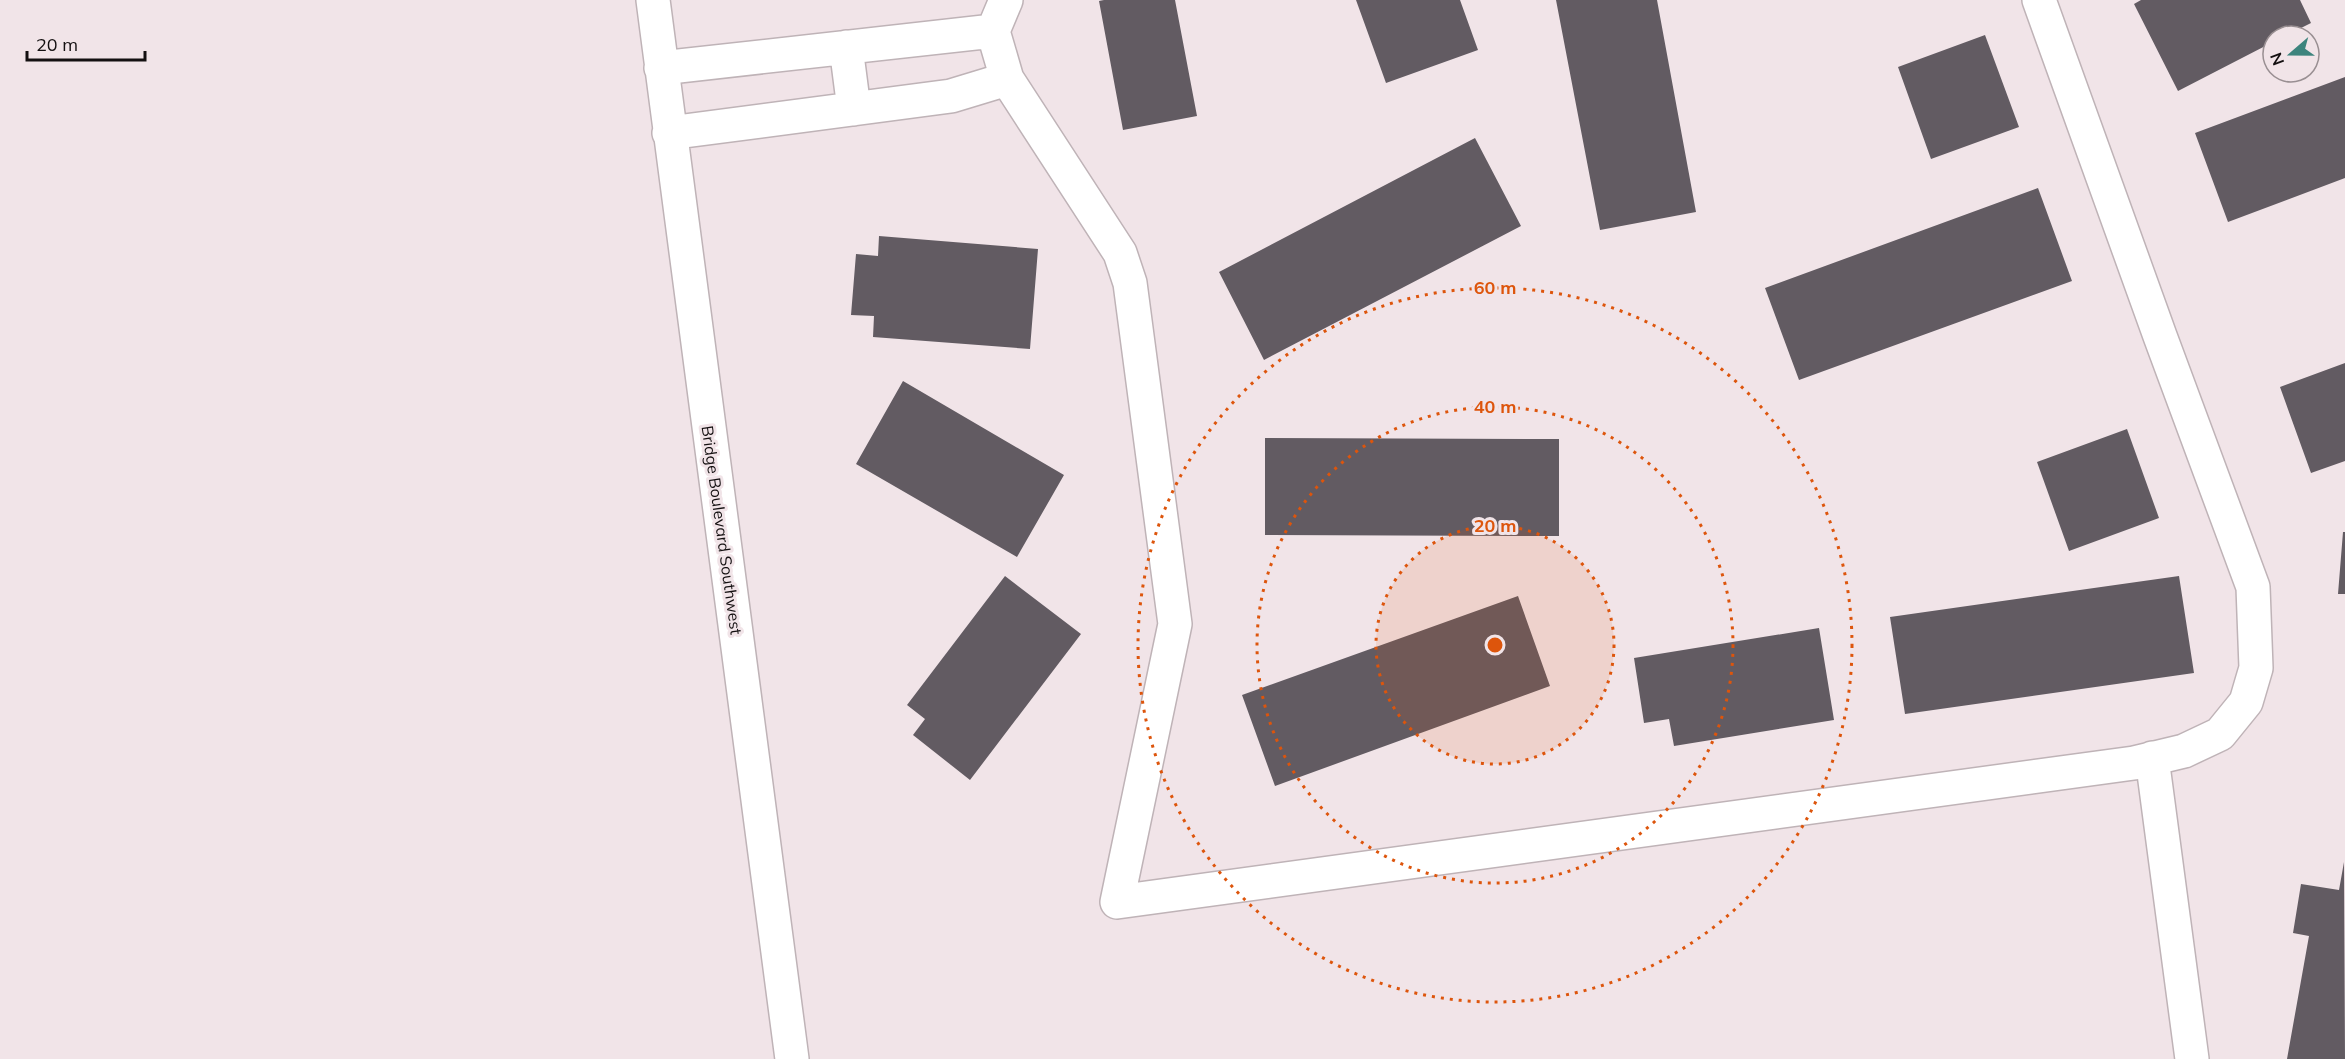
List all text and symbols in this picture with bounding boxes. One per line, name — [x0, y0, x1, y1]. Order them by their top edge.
scale bar — [27, 24, 146, 62]
north arrow — [2261, 24, 2321, 84]
text: 20 m — [36, 33, 78, 56]
text: N — [2265, 50, 2288, 68]
text: 60 m — [1474, 276, 1516, 299]
text: 40 m — [1474, 395, 1516, 418]
street label: Bridge Boulevard Southwest — [697, 424, 747, 636]
text: 20 m — [1474, 514, 1516, 537]
centre of rings — [1485, 635, 1505, 655]

